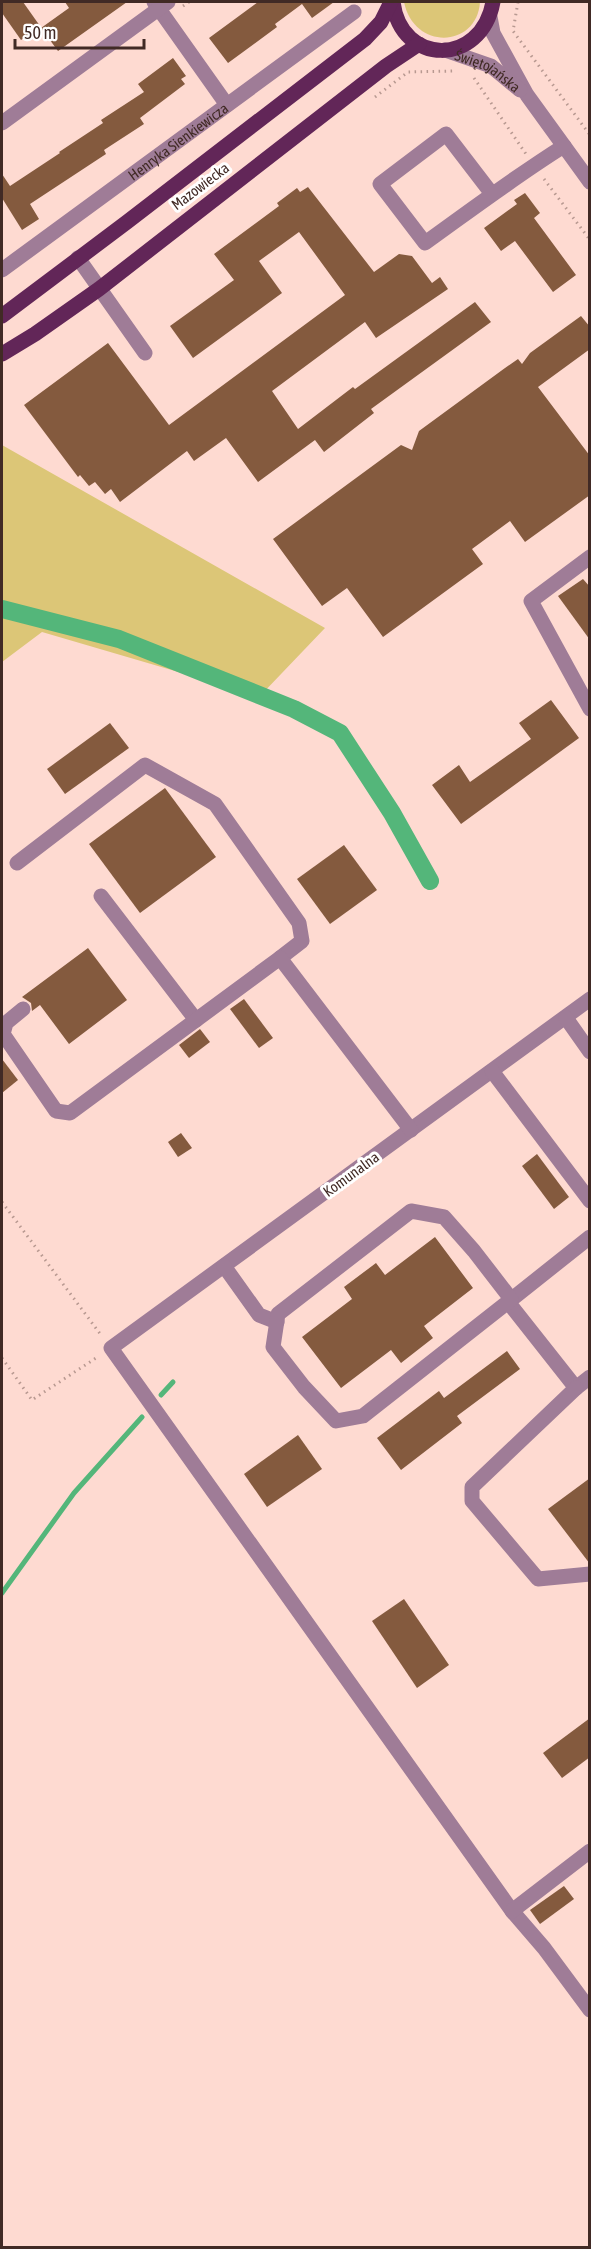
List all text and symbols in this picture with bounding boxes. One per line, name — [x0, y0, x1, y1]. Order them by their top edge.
scale bar — [15, 12, 144, 50]
text: 50 m — [24, 22, 56, 43]
street label: Świętojańska — [453, 46, 524, 95]
street label: Henryka Sienkiewicza — [125, 99, 231, 183]
street label: Mazowiecka — [168, 159, 232, 213]
street label: Komunalna — [320, 1148, 382, 1200]

